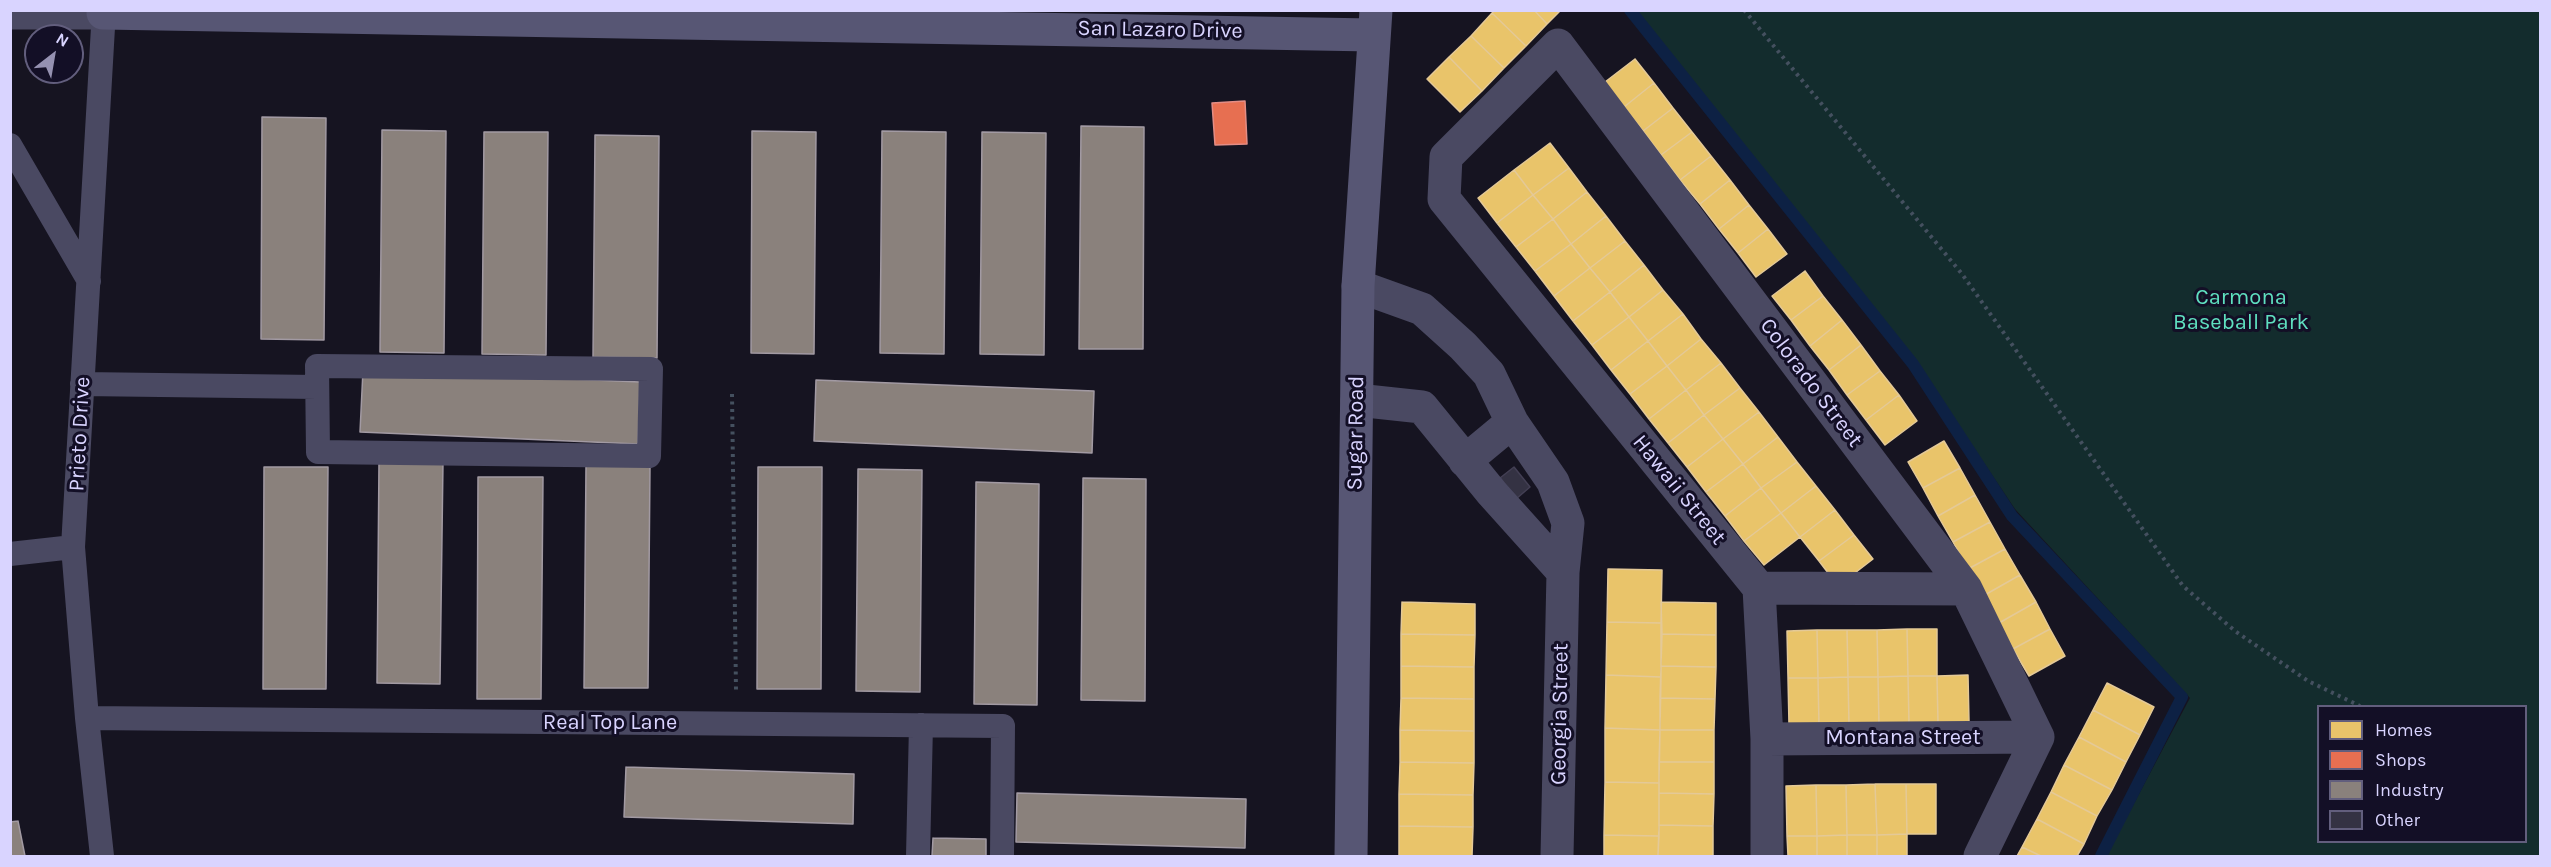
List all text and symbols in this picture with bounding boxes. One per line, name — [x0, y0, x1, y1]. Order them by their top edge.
street label: San Lazaro Drive — [1077, 15, 1243, 45]
north arrow — [24, 24, 84, 84]
text: N — [53, 29, 72, 51]
park label: Carmona Baseball Park — [2173, 285, 2309, 336]
street label: Colorado Street — [1754, 313, 1868, 453]
street label: Sugar Road — [1342, 375, 1370, 491]
street label: Prieto Drive — [64, 376, 96, 492]
street label: Hawaii Street — [1627, 430, 1731, 550]
street label: Georgia Street — [1546, 643, 1574, 785]
legend — [2317, 705, 2527, 843]
street label: Real Top Lane — [543, 710, 677, 736]
text: Homes — [2375, 719, 2432, 741]
street label: Montana Street — [1825, 725, 1981, 751]
text: Shops — [2375, 749, 2427, 771]
text: Industry — [2375, 779, 2444, 801]
text: Other — [2375, 809, 2420, 831]

